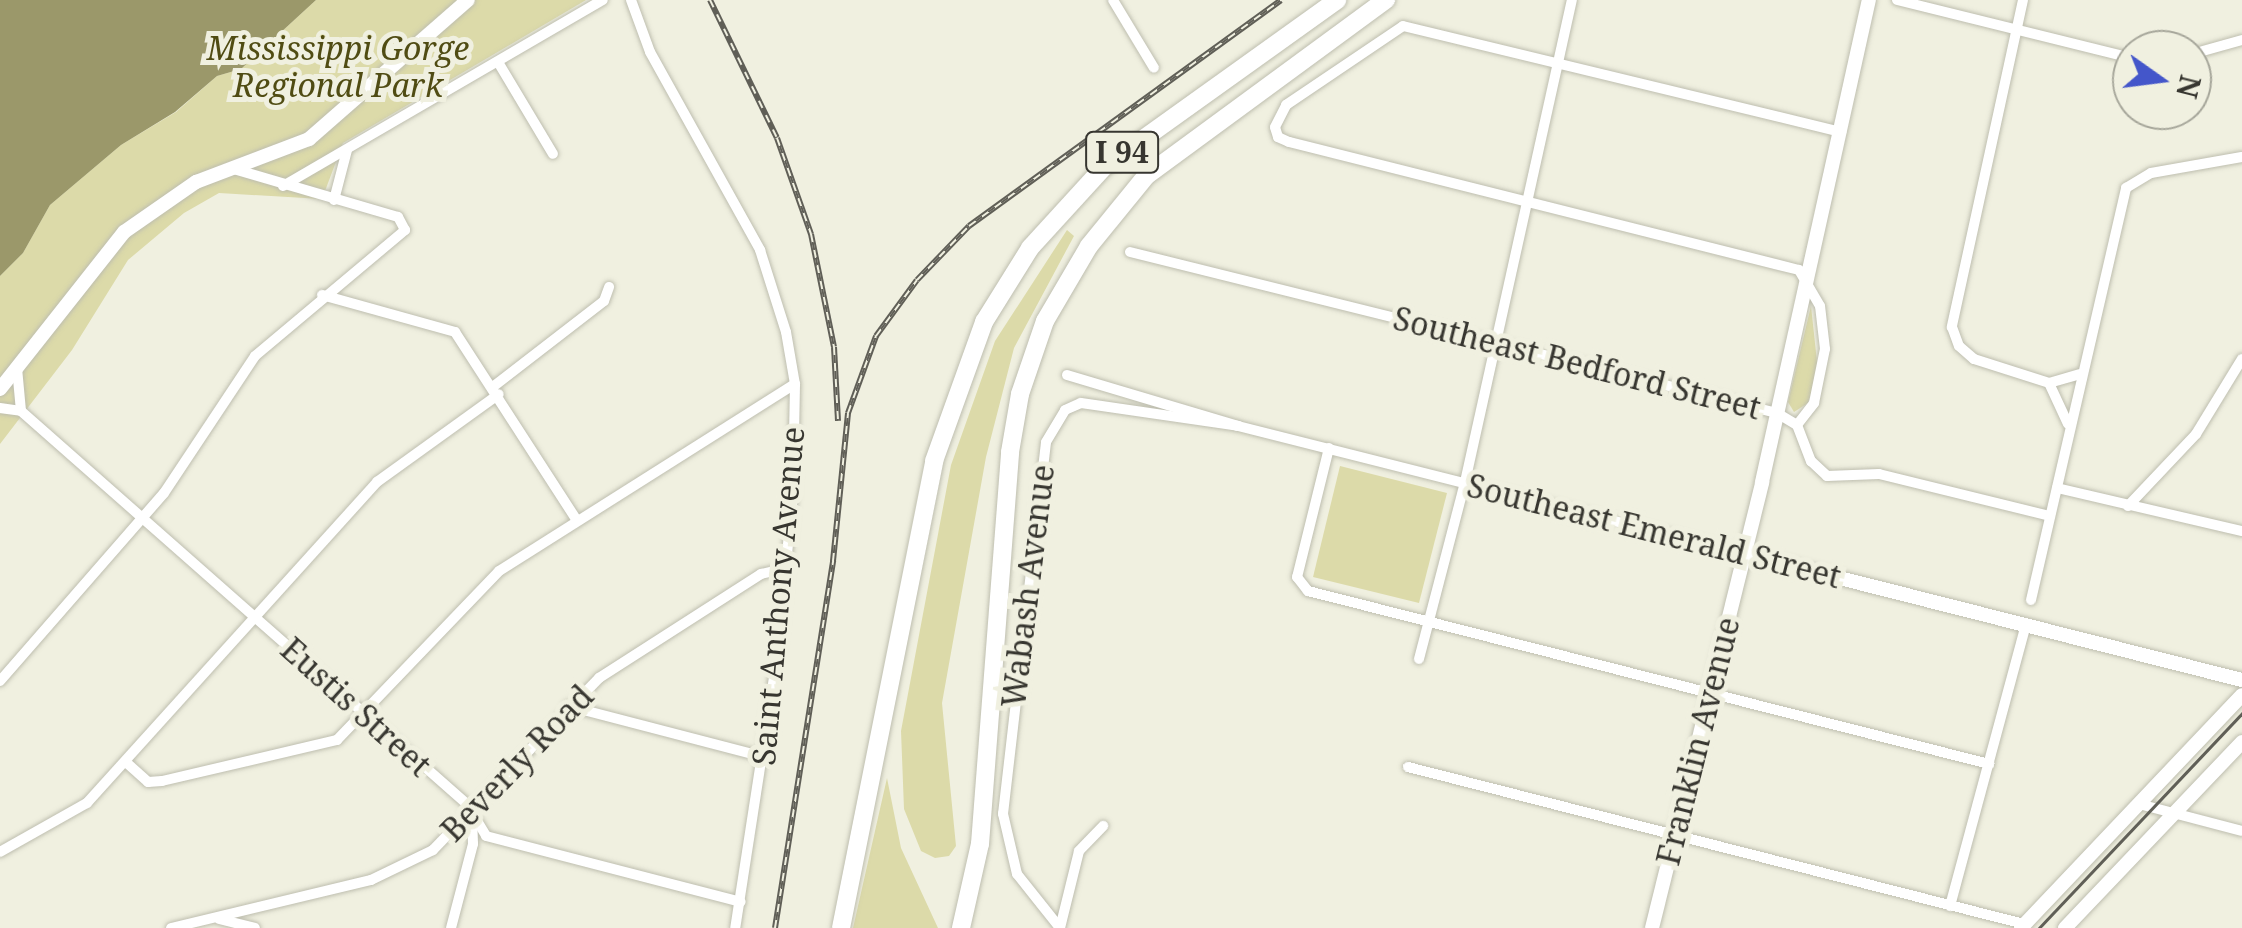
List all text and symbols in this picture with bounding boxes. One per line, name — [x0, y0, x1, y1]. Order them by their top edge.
park label: Mississippi Gorge Regional Park — [207, 30, 469, 105]
north arrow — [2112, 30, 2212, 130]
text: N — [2168, 71, 2210, 102]
road number: I 94 — [1084, 127, 1160, 177]
street label: Southeast Bedford Street — [1389, 299, 1765, 427]
street label: Saint Anthony Avenue — [744, 425, 812, 767]
street label: Wabash Avenue — [994, 462, 1062, 710]
street label: Southeast Emerald Street — [1463, 466, 1845, 596]
street label: Franklin Avenue — [1649, 613, 1747, 869]
street label: Eustis Street — [273, 630, 439, 784]
street label: Beverly Road — [433, 677, 601, 849]

